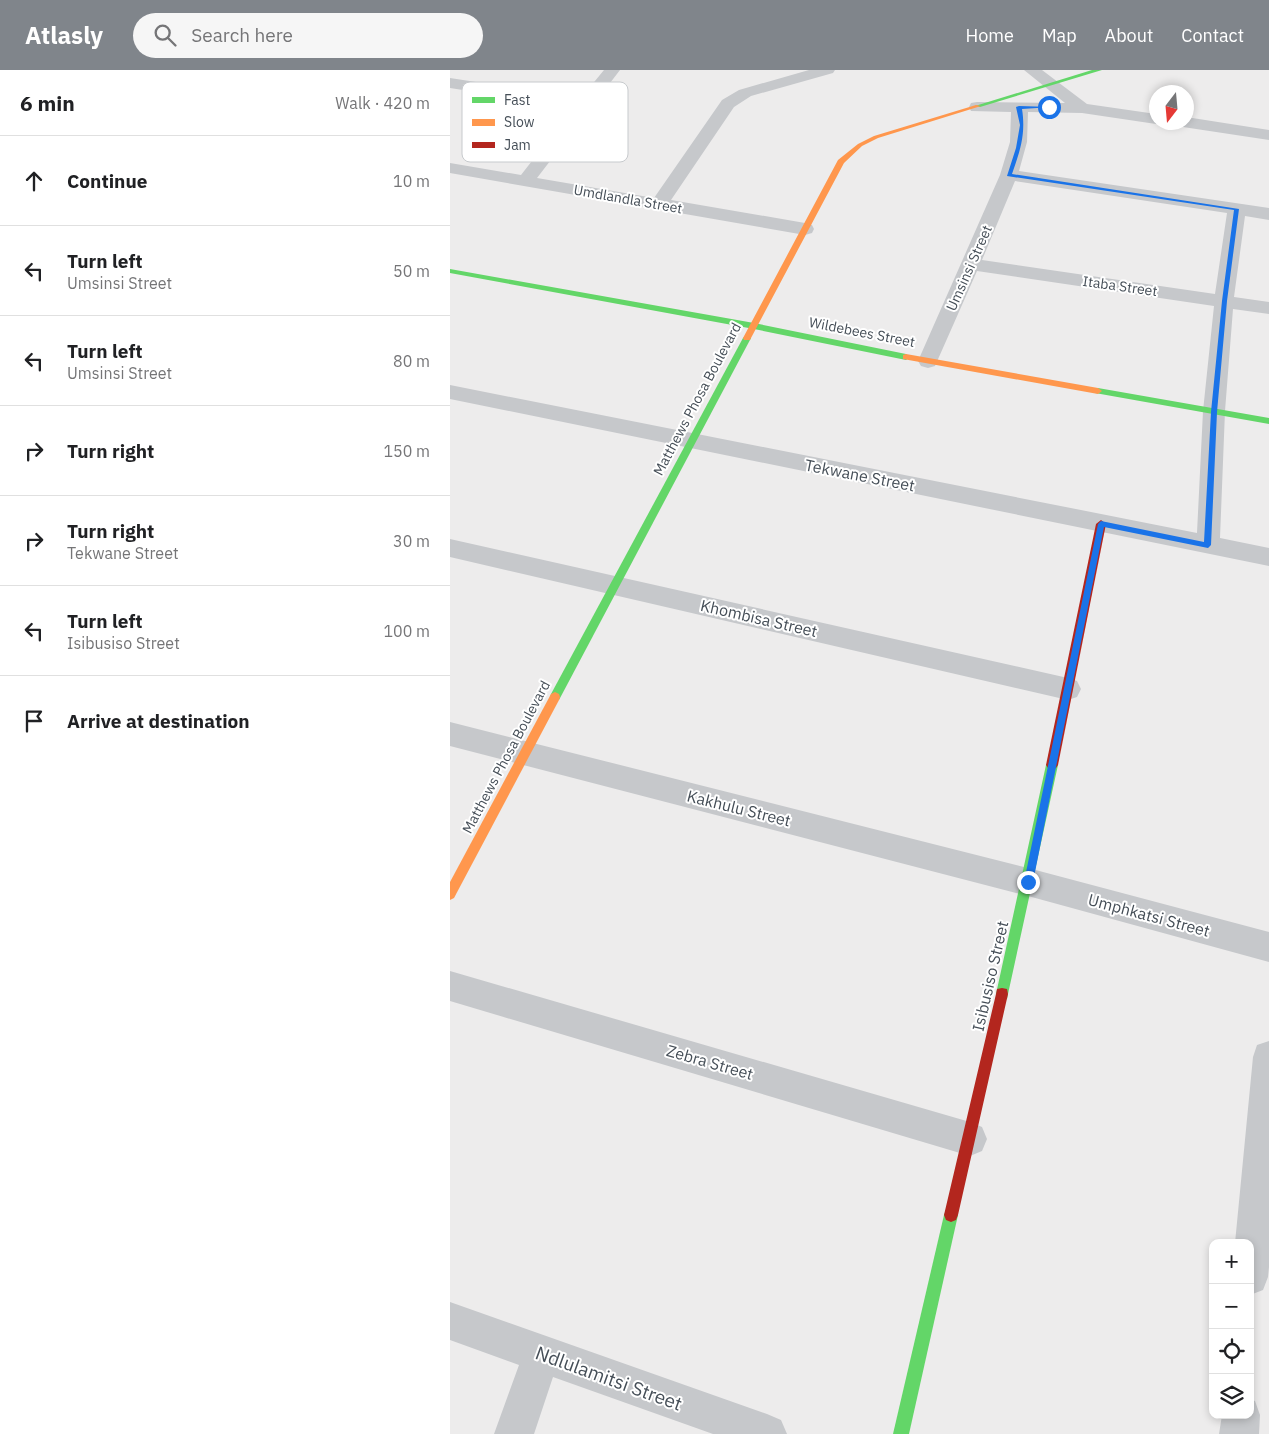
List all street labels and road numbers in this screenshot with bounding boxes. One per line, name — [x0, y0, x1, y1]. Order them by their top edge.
street label: Umdlandla Street — [572, 181, 684, 217]
street label: Umsinsi Street — [942, 222, 996, 314]
street label: Itaba Street — [1081, 272, 1159, 300]
street label: Wildebees Street — [807, 313, 917, 351]
street label: Matthews Phosa Boulevard — [649, 319, 745, 479]
street label: Tekwane Street — [803, 455, 917, 495]
street label: Khombisa Street — [699, 595, 819, 641]
street label: Matthews Phosa Boulevard — [458, 677, 554, 837]
street label: Kakhulu Street — [685, 785, 793, 831]
street label: Umphkatsi Street — [1086, 889, 1212, 941]
street label: Isibusiso Street — [968, 919, 1012, 1033]
street label: Zebra Street — [664, 1040, 756, 1084]
street label: Ndlulamitsi Street — [532, 1340, 686, 1416]

